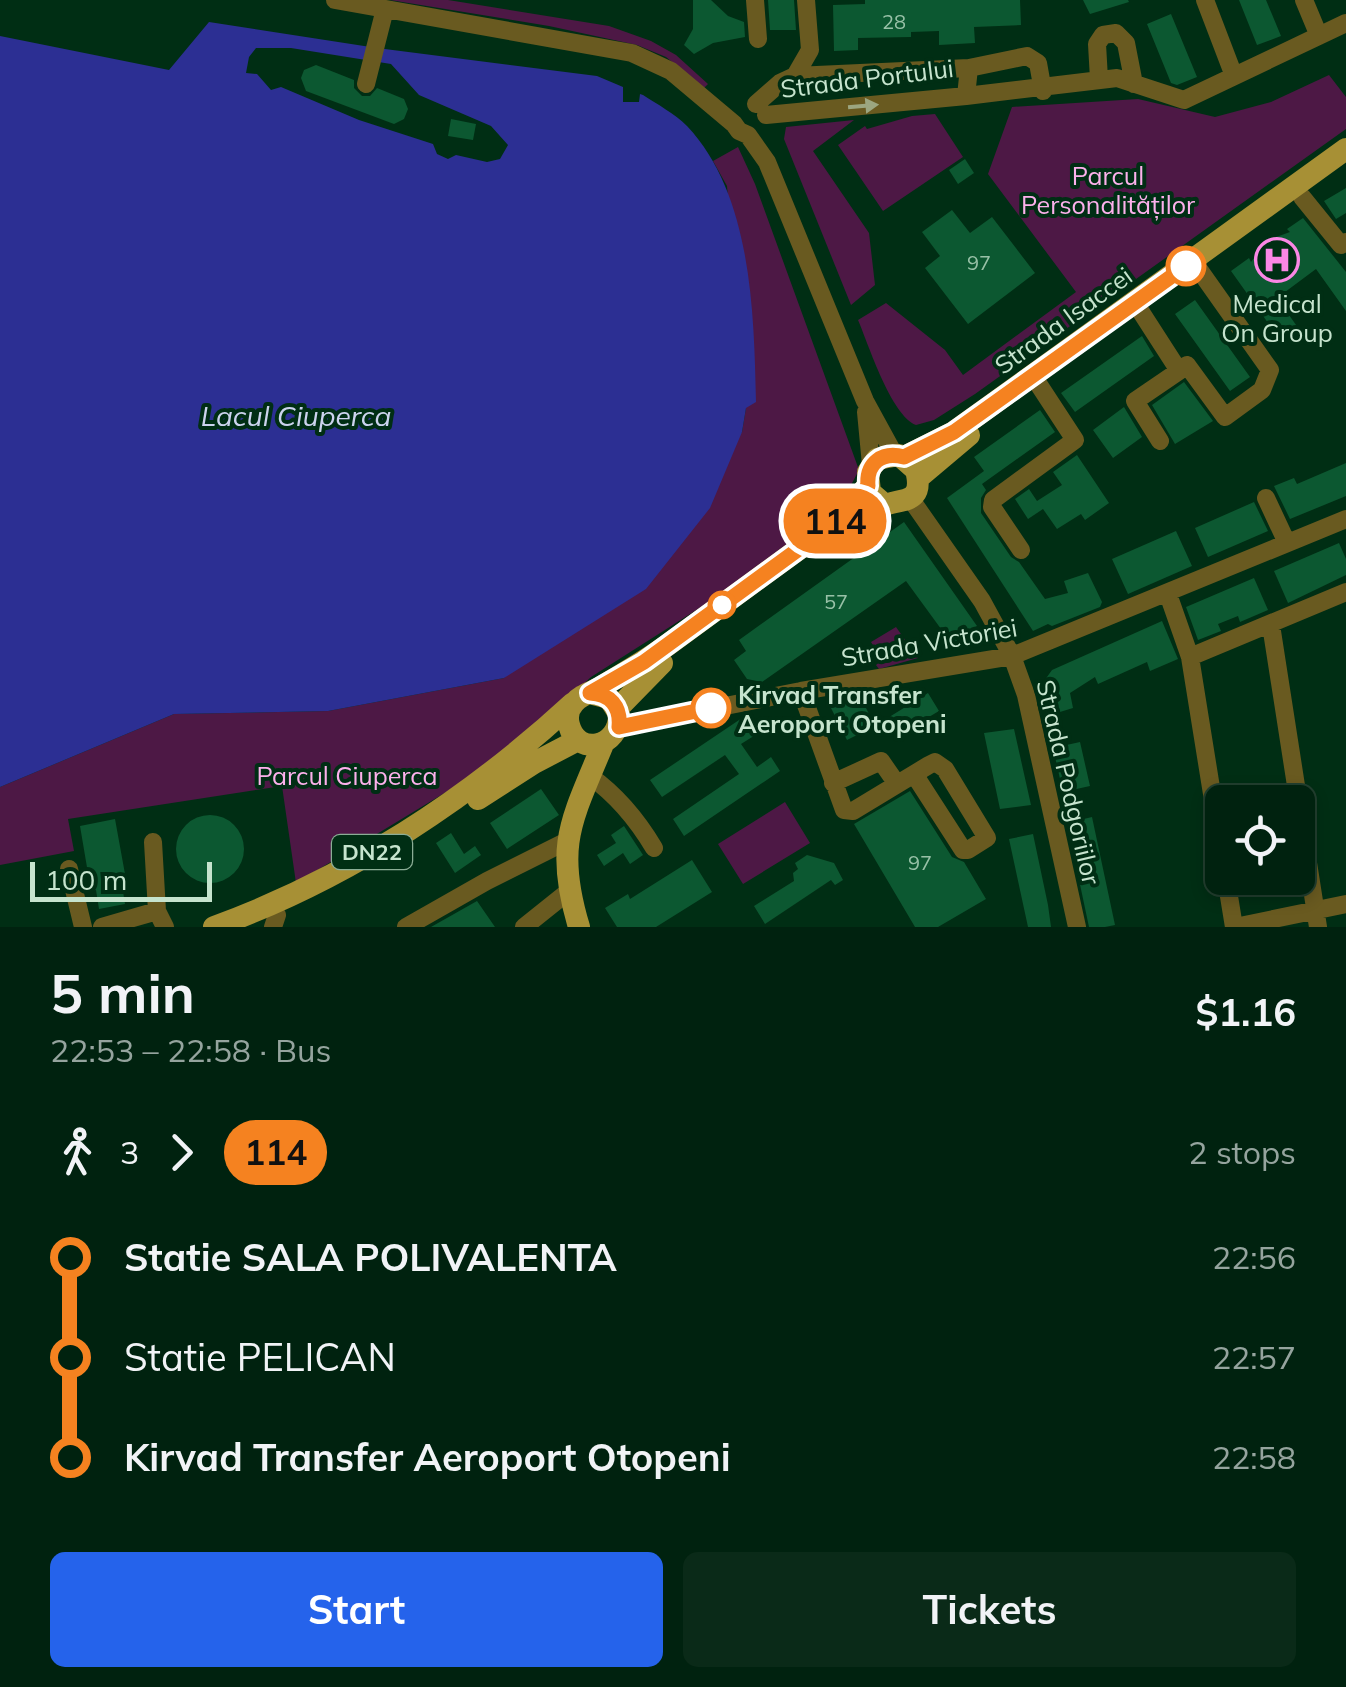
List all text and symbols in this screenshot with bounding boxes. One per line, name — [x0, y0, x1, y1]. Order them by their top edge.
house number: 28 — [882, 9, 906, 34]
street label: Strada Portului — [779, 52, 955, 104]
one-way arrow — [848, 98, 879, 114]
park label: Parcul Personalităților — [1021, 160, 1195, 221]
hospital icon: Medical On Group — [1254, 237, 1300, 283]
unlabelled marker — [1167, 247, 1205, 285]
house number: 97 — [967, 250, 991, 275]
street label: Strada Isaccei — [988, 260, 1138, 380]
place label: Medical On Group — [1221, 288, 1333, 348]
water label: Lacul Ciuperca — [201, 398, 391, 433]
line badge: 114 — [778, 488, 892, 554]
text: 114 — [803, 499, 867, 543]
house number: 57 — [824, 589, 848, 614]
unlabelled marker — [709, 592, 735, 618]
street label: Strada Victoriei — [839, 611, 1019, 673]
street label: Strada Podgoriilor — [1030, 677, 1108, 887]
place label: Kirvad Transfer Aeroport Otopeni — [738, 679, 947, 739]
marker: Kirvad Transfer Aeroport Otopeni — [692, 689, 730, 727]
park label: Parcul Ciuperca — [256, 760, 438, 791]
map controls — [1205, 785, 1315, 895]
button: locate — [1205, 785, 1315, 895]
road number: DN22 — [332, 835, 412, 869]
house number: 97 — [908, 850, 932, 875]
scale bar — [30, 857, 212, 901]
text: 100 m — [45, 862, 127, 897]
text: 5 min — [50, 958, 195, 1027]
text: $1.16 — [1195, 988, 1296, 1036]
text: 22:53 – 22:58 · Bus — [50, 1030, 331, 1070]
icon: walk — [50, 1125, 105, 1180]
icon: forward — [154, 1125, 209, 1180]
text: 114 — [244, 1130, 307, 1174]
text: 3 — [120, 1132, 139, 1172]
text: 2 stops — [1188, 1132, 1296, 1172]
text: Statie SALA POLIVALENTA — [124, 1233, 617, 1281]
text: 22:56 — [1212, 1237, 1296, 1277]
text: Statie PELICAN — [124, 1333, 396, 1381]
text: 22:57 — [1212, 1337, 1296, 1377]
text: Kirvad Transfer Aeroport Otopeni — [124, 1433, 731, 1481]
text: 22:58 — [1212, 1437, 1296, 1477]
button: Start — [50, 1552, 663, 1667]
button: Tickets — [683, 1552, 1296, 1667]

